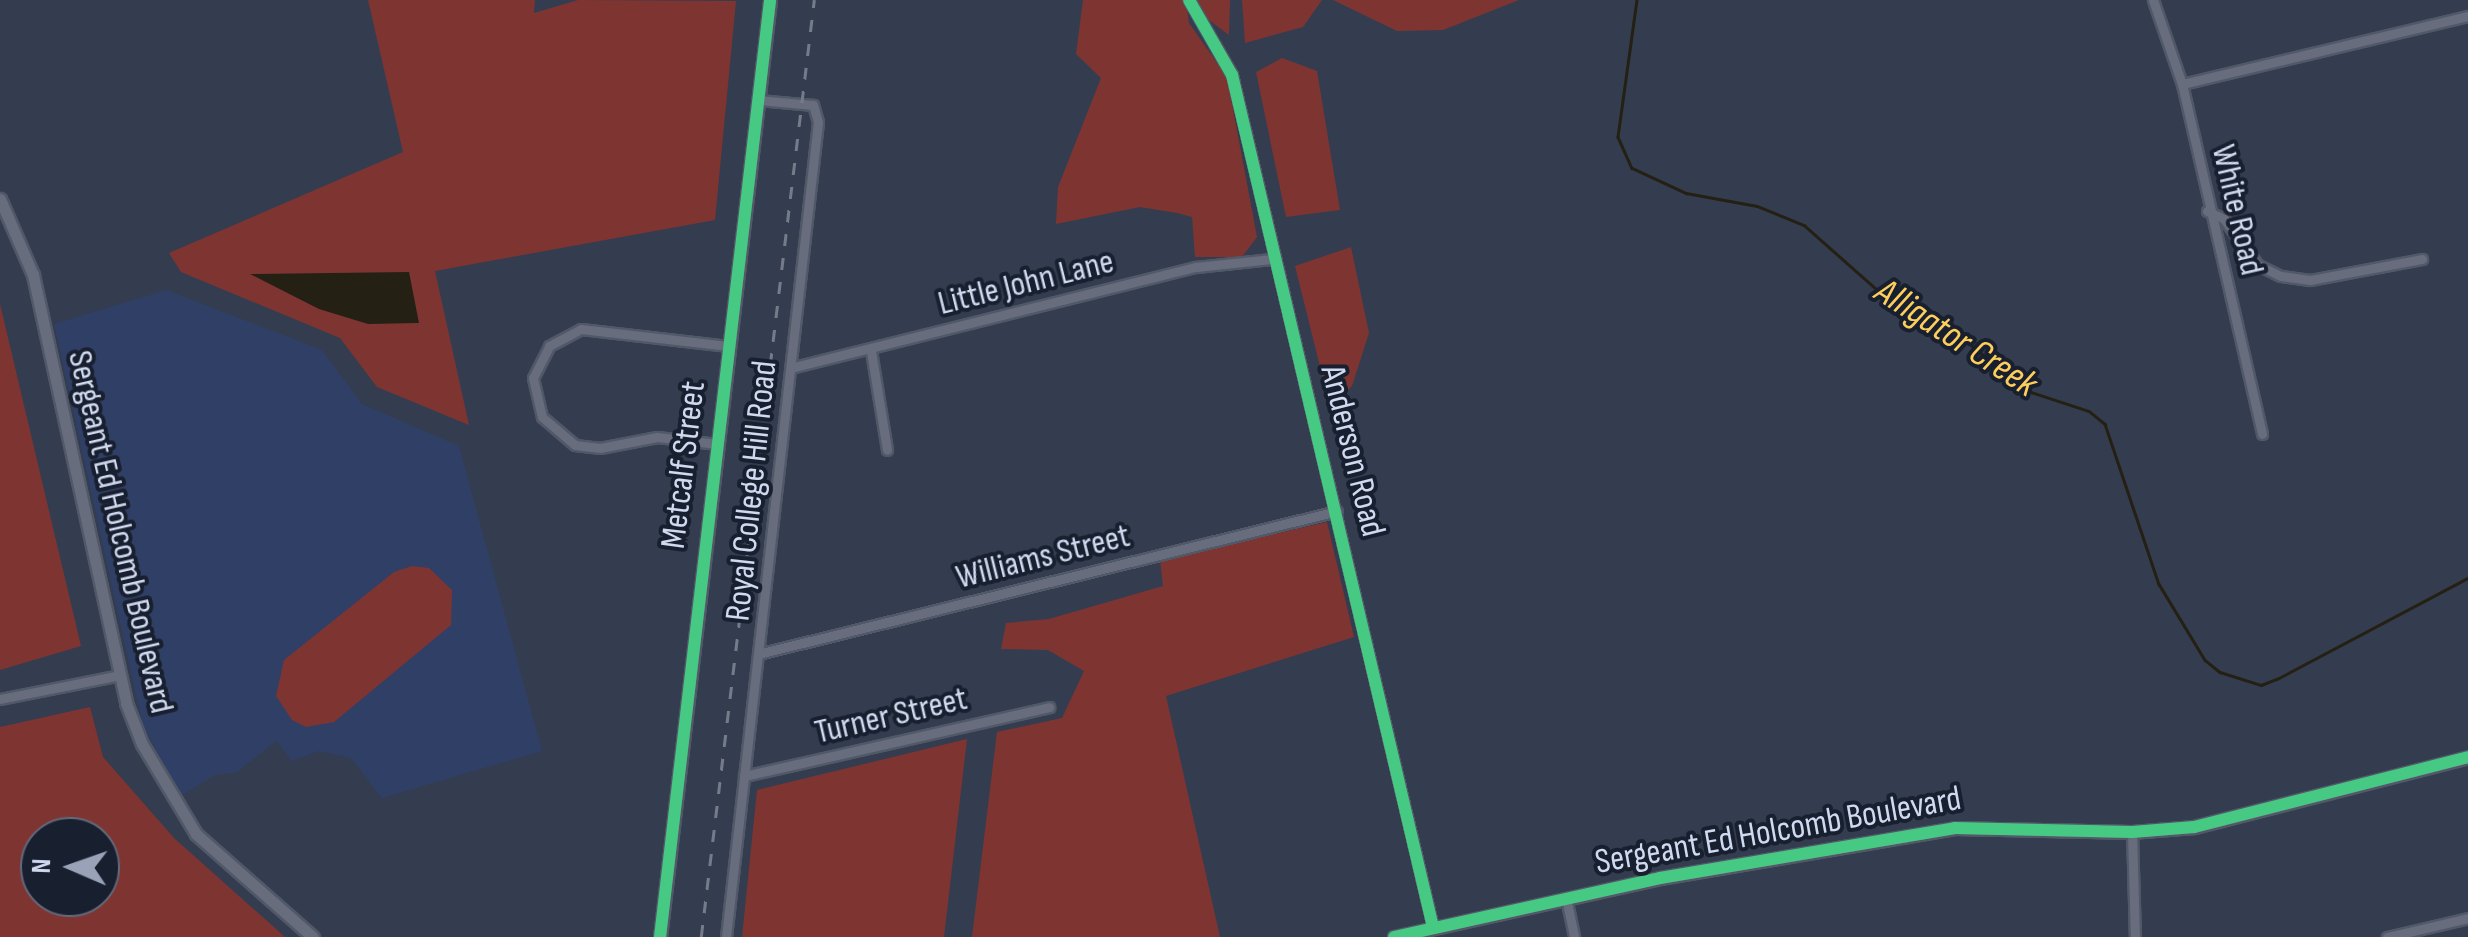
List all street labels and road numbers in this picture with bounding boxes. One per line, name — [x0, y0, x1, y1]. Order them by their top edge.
street label: White Road — [2202, 141, 2272, 279]
street label: Little John Lane — [934, 241, 1118, 325]
street label: Sergeant Ed Holcomb Boulevard — [58, 347, 182, 717]
street label: Royal College Hill Road — [717, 359, 787, 623]
street label: Anderson Road — [1310, 361, 1394, 541]
street label: Metcalf Street — [653, 379, 715, 551]
street label: Williams Street — [952, 515, 1134, 599]
street label: Turner Street — [811, 678, 971, 754]
street label: Sergeant Ed Holcomb Boulevard — [1592, 778, 1964, 884]

